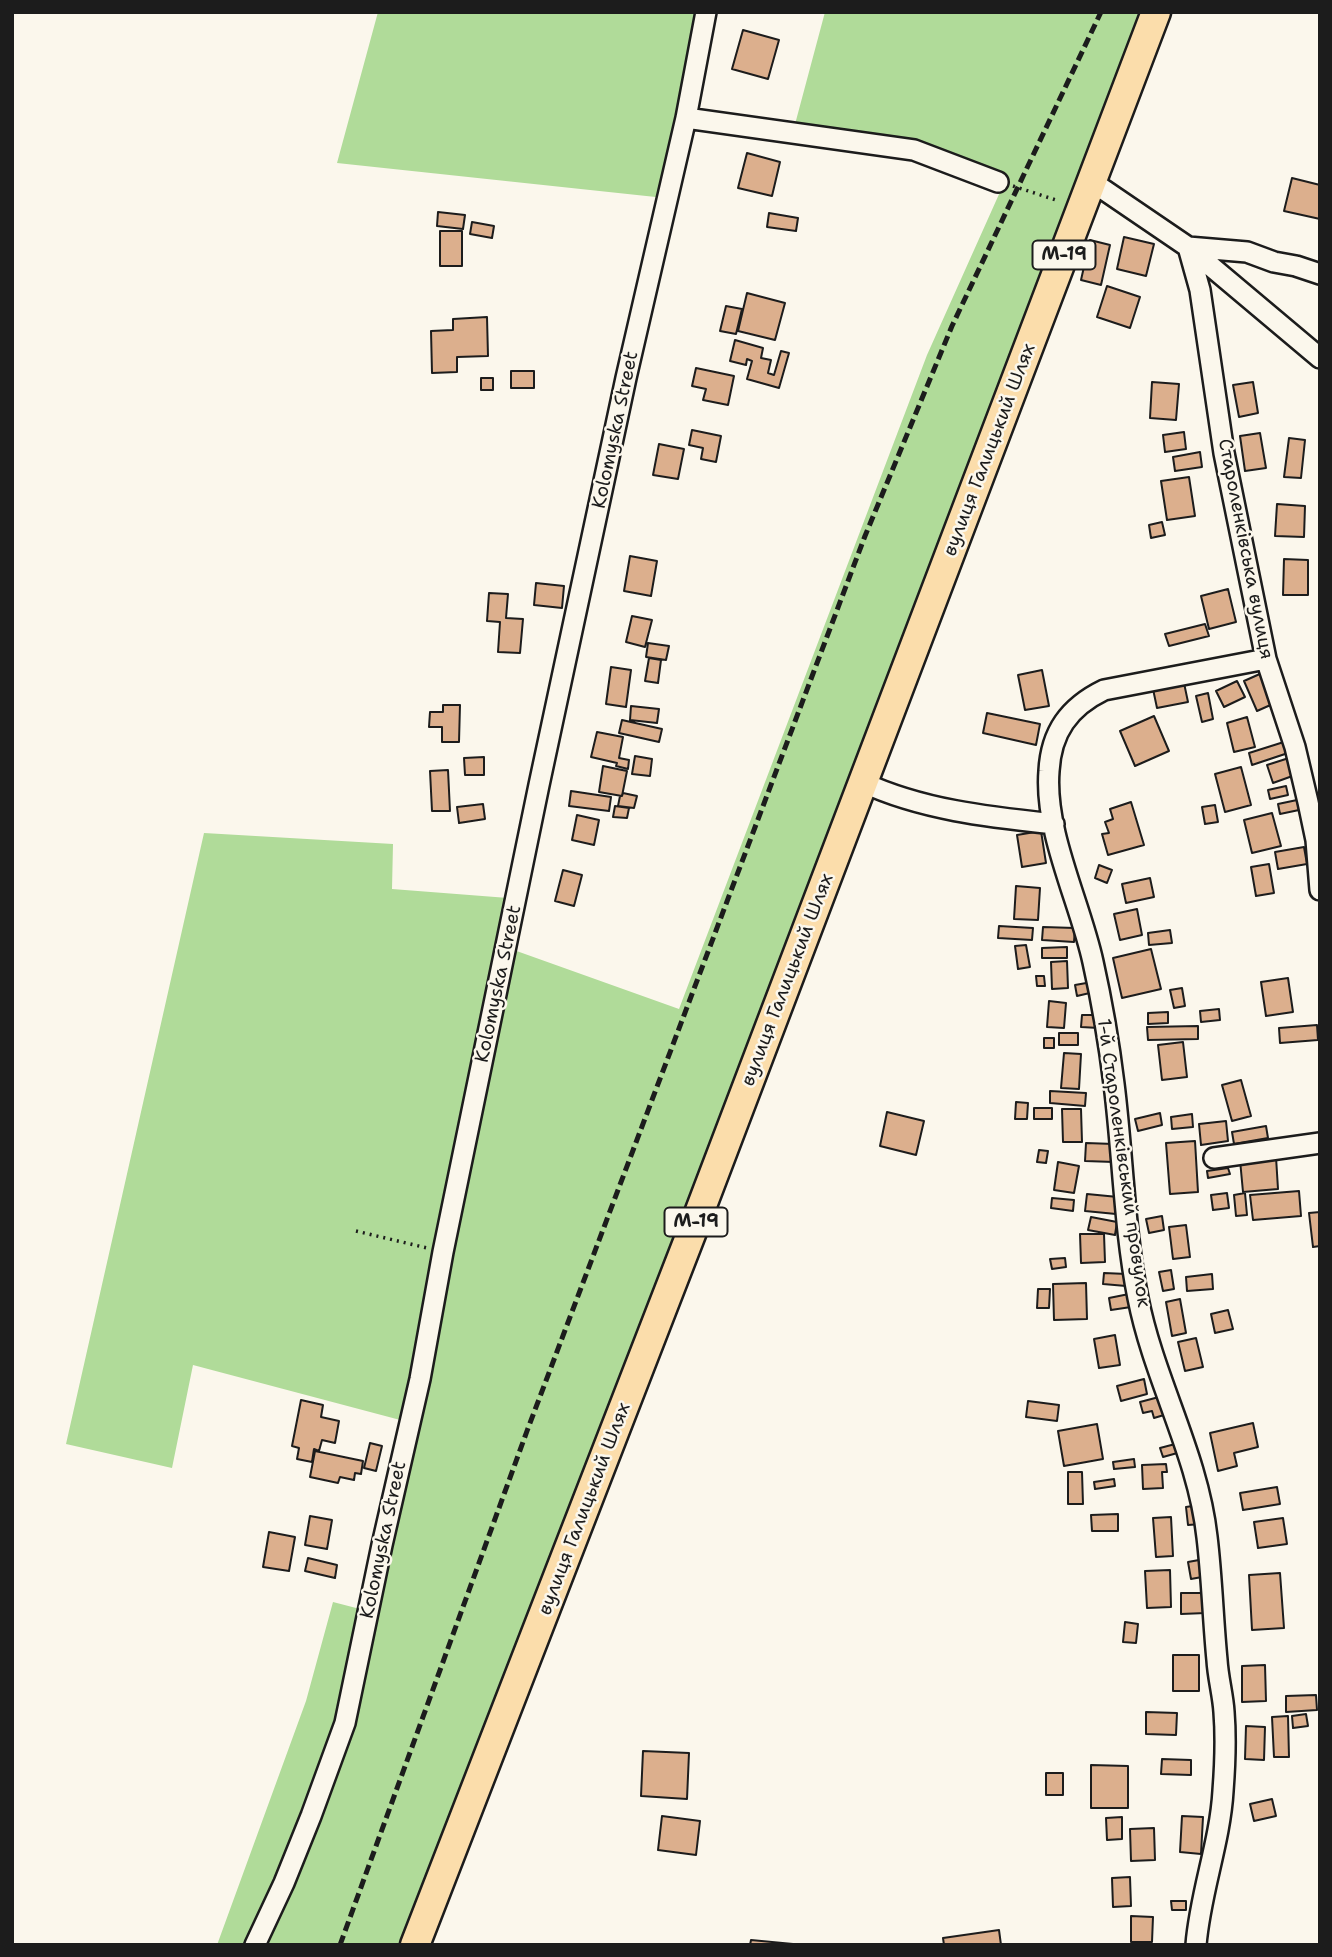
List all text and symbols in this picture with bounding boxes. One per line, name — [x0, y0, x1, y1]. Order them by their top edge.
road number: М-19 — [1032, 241, 1096, 270]
street label: вулиця Галицький Шлях — [939, 341, 1041, 559]
street label: Kolomyska Street — [588, 349, 644, 511]
street label: Староленківська вулиця — [1212, 437, 1278, 661]
street label: вулиця Галицький Шлях — [737, 871, 839, 1089]
street label: Kolomyska Street — [471, 903, 527, 1065]
street label: 1-й Староленківський провулок — [1091, 1017, 1155, 1309]
road number: М-19 — [664, 1208, 728, 1237]
street label: вулиця Галицький Шлях — [534, 1400, 636, 1618]
street label: Kolomyska Street — [356, 1459, 412, 1621]

